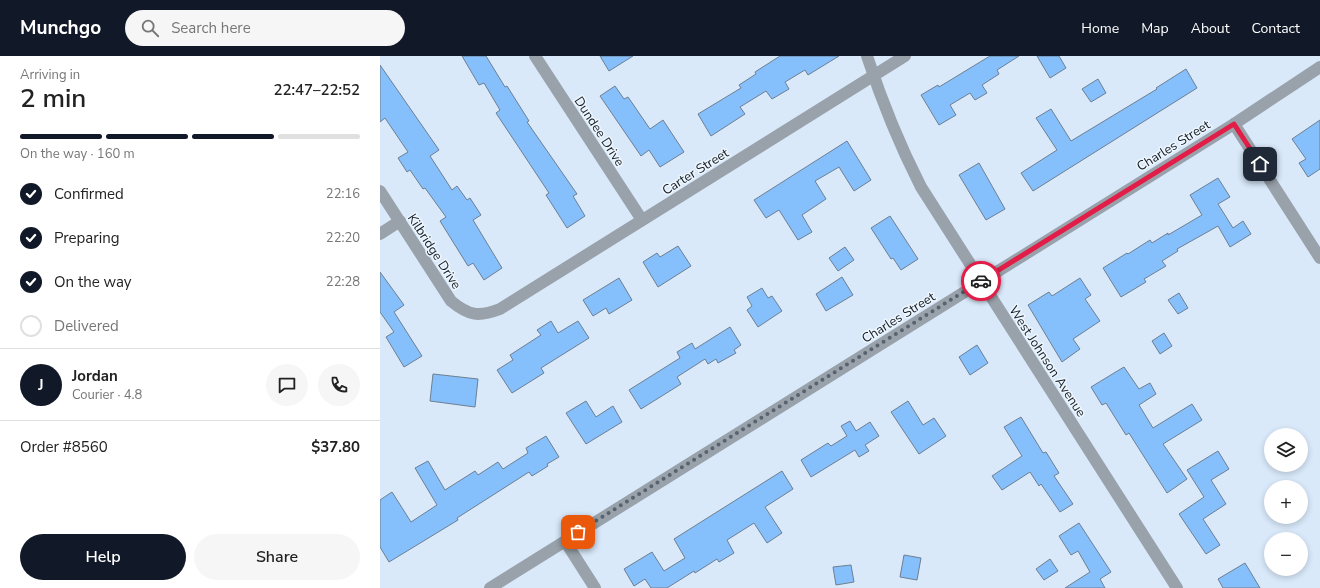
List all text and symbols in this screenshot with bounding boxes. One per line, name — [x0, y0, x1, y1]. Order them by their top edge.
search box — [125, 10, 405, 46]
text: Munchgo — [20, 15, 101, 41]
icon: search — [139, 17, 161, 39]
text: Search here — [171, 18, 251, 38]
text: Home — [1081, 19, 1119, 38]
text: Map — [1141, 19, 1169, 38]
text: About — [1191, 19, 1230, 38]
text: Contact — [1252, 19, 1300, 38]
text: Arriving in — [20, 66, 80, 84]
text: 22:47–22:52 — [273, 80, 360, 100]
text: 2 min — [20, 81, 86, 116]
street label: Dundee Drive — [570, 93, 629, 170]
street label: Charles Street — [1133, 116, 1214, 176]
street label: Carter Street — [659, 144, 733, 199]
text: On the way · 160 m — [20, 145, 135, 163]
pin — [1243, 147, 1277, 181]
icon: home — [1249, 153, 1271, 175]
icon: check — [20, 183, 42, 205]
text: Confirmed — [54, 184, 124, 204]
text: 22:16 — [326, 185, 360, 203]
street label: Kilbridge Drive — [403, 210, 465, 293]
icon: check — [20, 227, 42, 249]
text: Preparing — [54, 228, 119, 248]
text: 22:20 — [326, 229, 360, 247]
courier — [961, 261, 1001, 301]
icon: car — [970, 270, 992, 292]
icon: check — [20, 271, 42, 293]
text: On the way — [54, 272, 132, 292]
text: 22:28 — [326, 273, 360, 291]
street label: Charles Street — [858, 288, 939, 348]
street label: West Johnson Avenue — [1004, 302, 1090, 421]
text: Delivered — [54, 316, 119, 336]
button: chat — [266, 364, 308, 406]
button: phone — [318, 364, 360, 406]
text: Jordan — [72, 366, 118, 386]
text: J — [38, 375, 44, 395]
text: Courier · 4.8 — [72, 386, 142, 404]
map controls — [1264, 428, 1308, 576]
button: layers — [1264, 428, 1308, 472]
text: Order #8560 — [20, 437, 108, 457]
text: $37.80 — [311, 437, 360, 457]
button: + — [1264, 480, 1308, 524]
pin — [561, 515, 595, 549]
icon: bag — [567, 521, 589, 543]
button: − — [1264, 532, 1308, 576]
button: Help — [20, 534, 186, 580]
button: Share — [194, 534, 360, 580]

